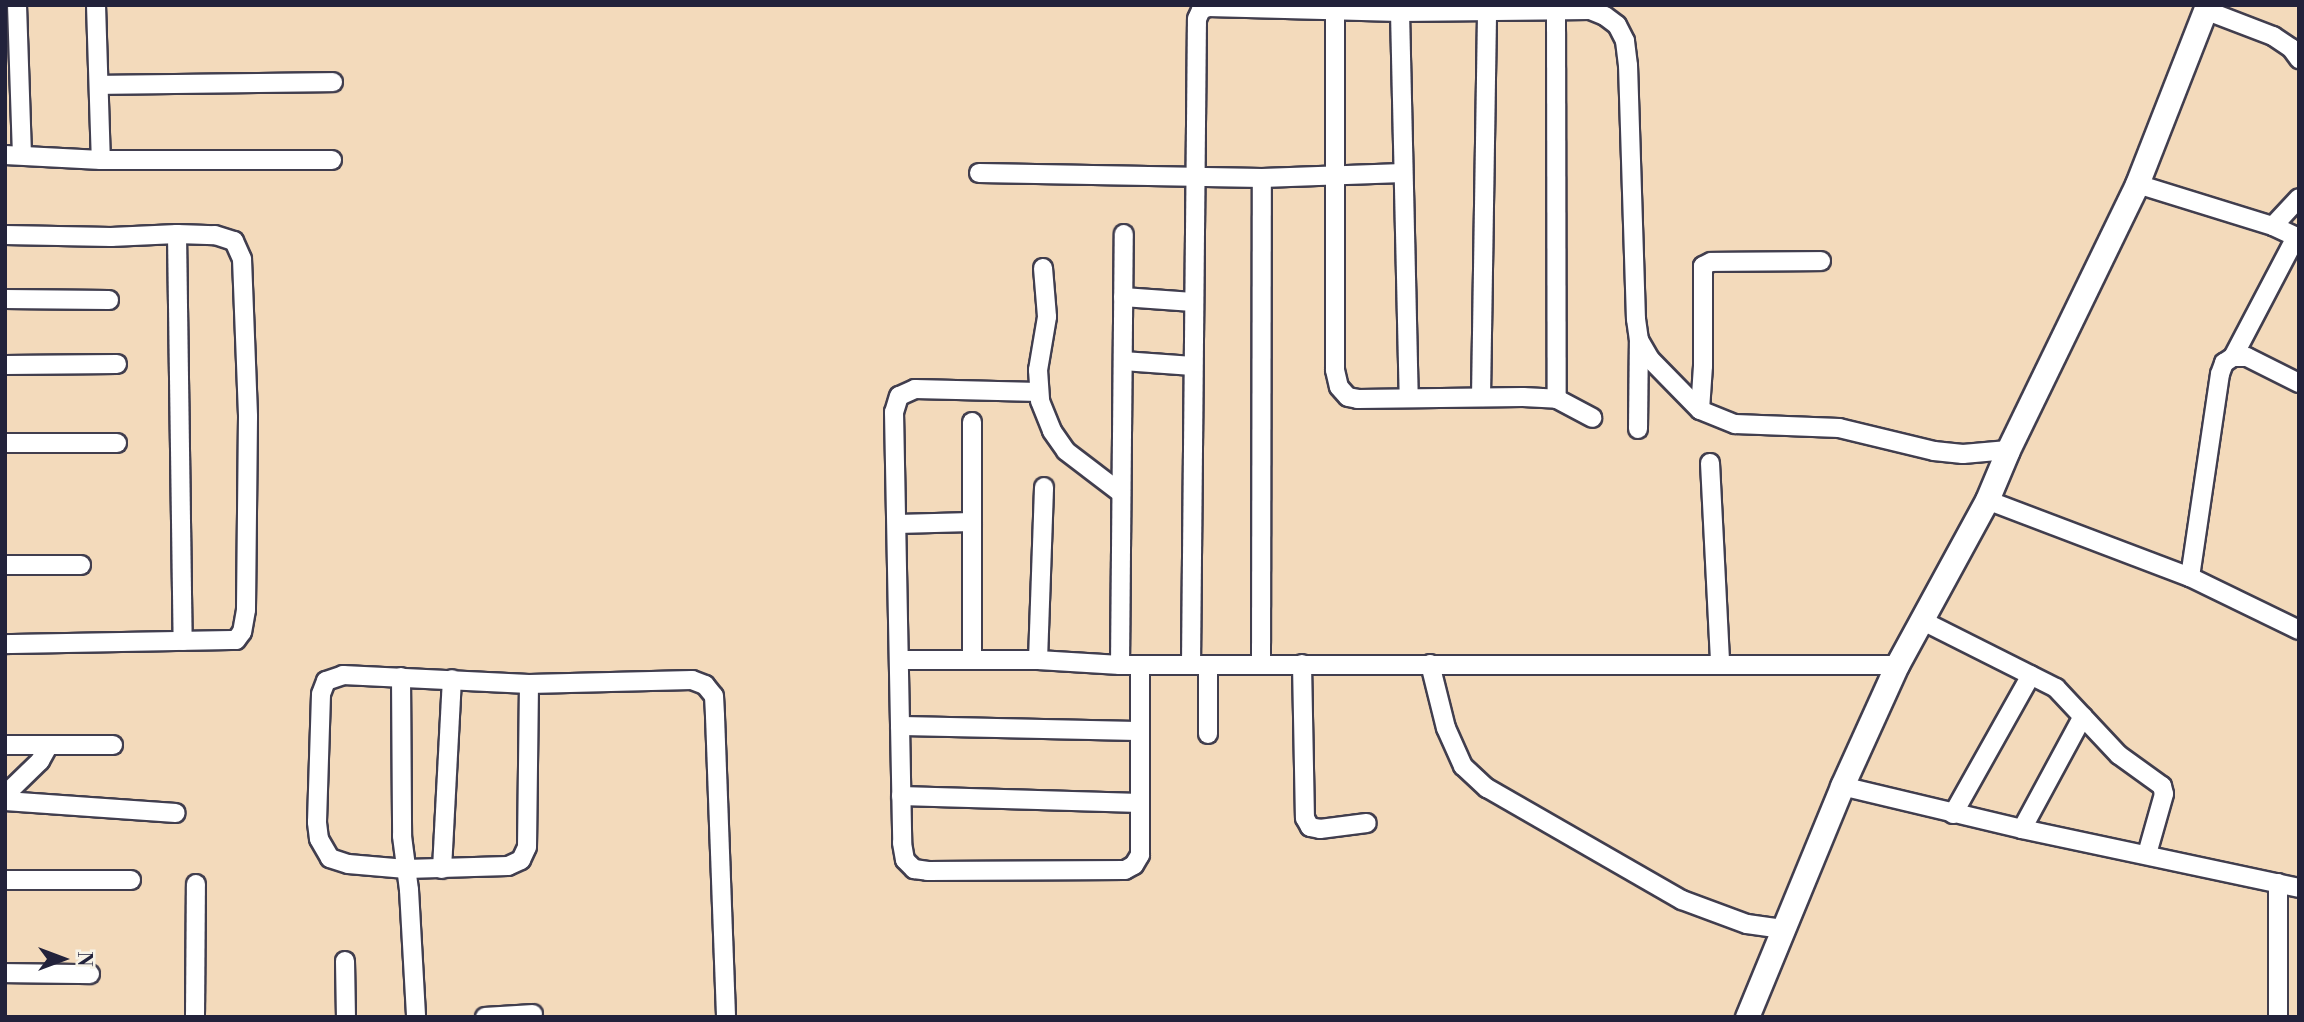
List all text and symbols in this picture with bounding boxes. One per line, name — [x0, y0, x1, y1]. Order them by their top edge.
north arrow — [28, 924, 98, 994]
text: N — [72, 951, 96, 967]

